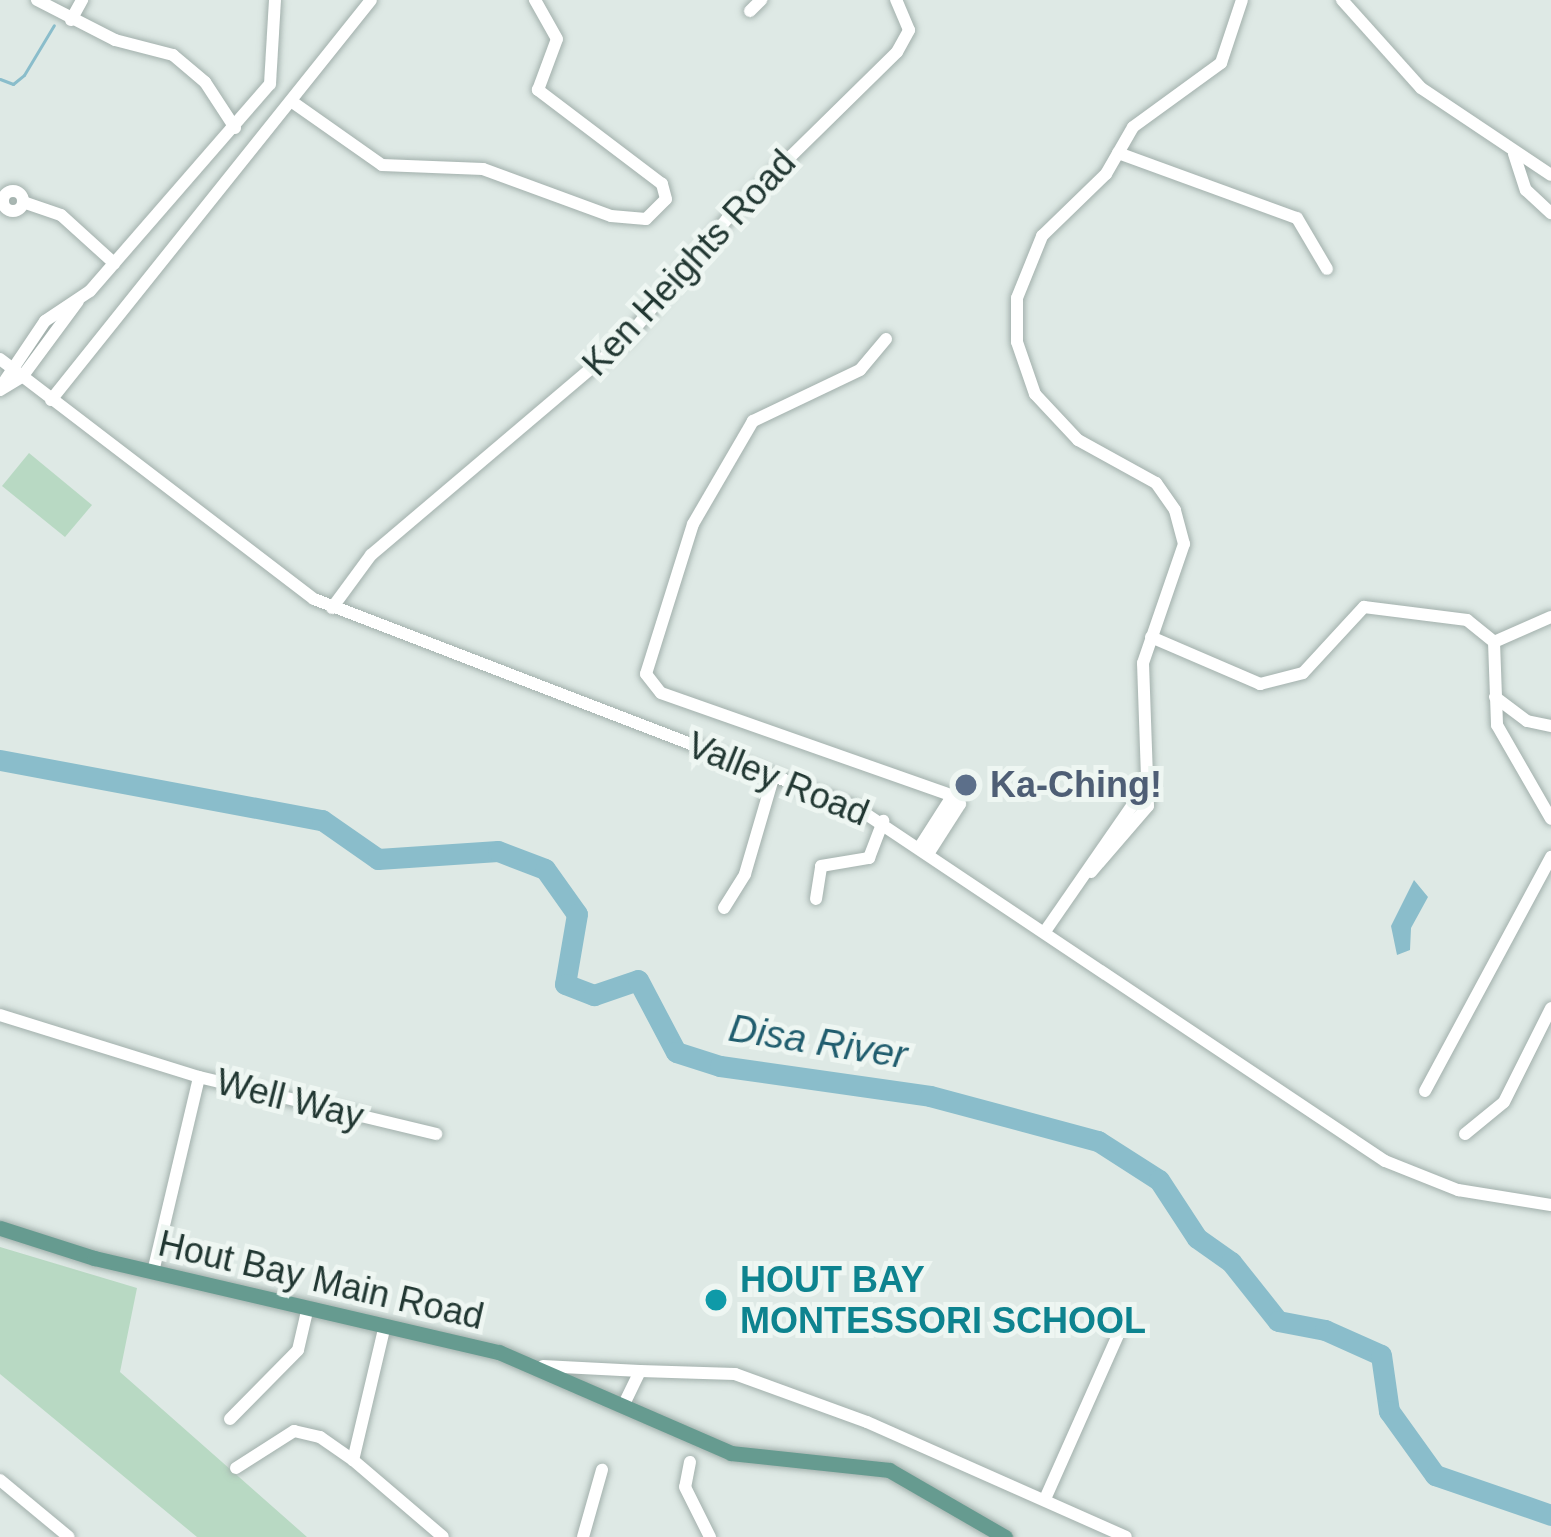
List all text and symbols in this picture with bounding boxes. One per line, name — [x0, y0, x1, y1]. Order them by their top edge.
street label: Ken Heights Road — [574, 141, 804, 385]
street label: Valley Road — [681, 723, 875, 835]
place label: Ka-Ching! — [990, 763, 1162, 807]
marker: Ka-Ching! — [953, 772, 979, 798]
water label: Disa River — [726, 1005, 910, 1079]
street label: Well Way — [212, 1060, 368, 1138]
street label: Hout Bay Main Road — [154, 1222, 488, 1338]
place label: HOUT BAY MONTESSORI SCHOOL — [740, 1257, 1146, 1342]
marker: HOUT BAY MONTESSORI SCHOOL — [703, 1287, 729, 1313]

